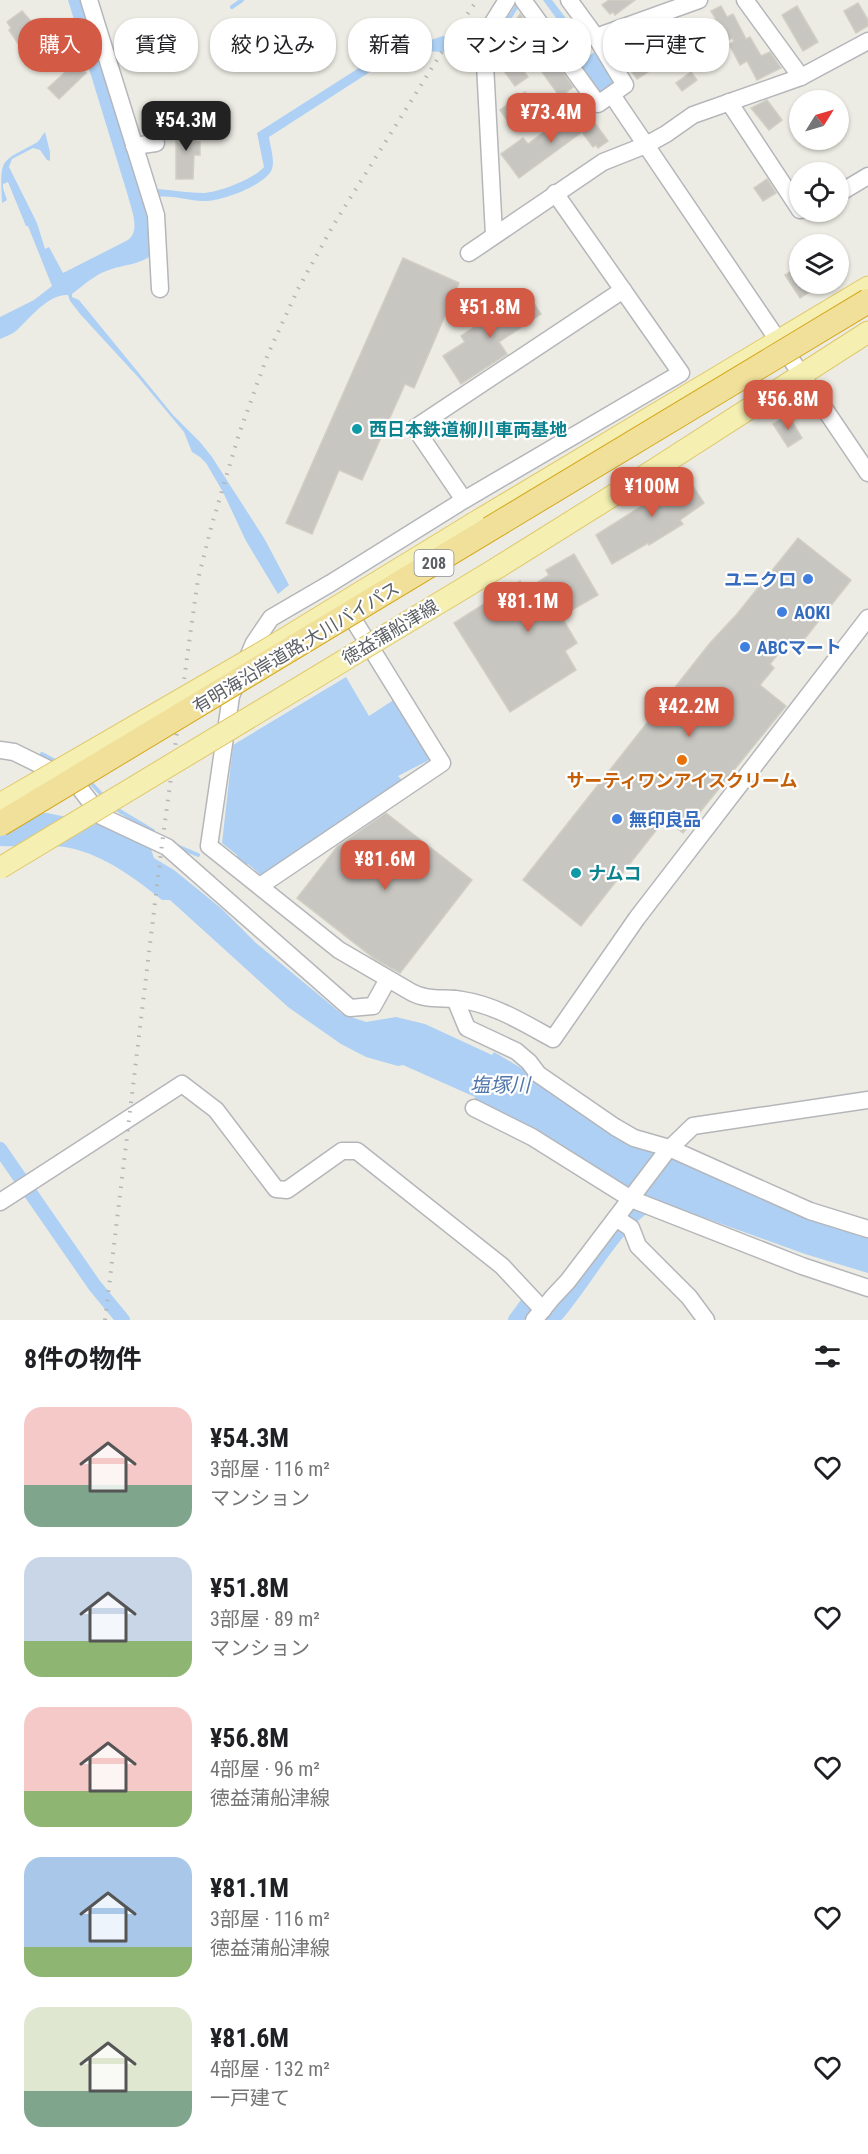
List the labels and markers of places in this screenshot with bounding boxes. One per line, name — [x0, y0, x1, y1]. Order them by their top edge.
pin: ¥73.4M — [502, 93, 600, 144]
pin: ¥54.3M — [137, 101, 235, 152]
pin: ¥51.8M — [441, 288, 539, 339]
pin: ¥56.8M — [739, 380, 837, 431]
place label: 西日本鉄道柳川車両基地 — [369, 419, 567, 440]
marker: 西日本鉄道柳川車両基地 — [350, 422, 364, 436]
pin: ¥100M — [610, 467, 694, 518]
place label: ユニクロ — [724, 569, 796, 590]
marker: ユニクロ — [801, 572, 815, 586]
pin: ¥81.1M — [479, 582, 577, 633]
place label: AOKI — [794, 602, 830, 623]
marker: AOKI — [775, 605, 789, 619]
place label: ABCマート — [757, 637, 842, 658]
marker: ABCマート — [738, 640, 752, 654]
pin: ¥42.2M — [640, 687, 738, 738]
marker: サーティワンアイスクリーム — [675, 753, 689, 767]
place label: サーティワンアイスクリーム — [567, 770, 797, 791]
place label: 無印良品 — [629, 809, 701, 830]
marker: 無印良品 — [610, 812, 624, 826]
pin: ¥81.6M — [336, 840, 434, 891]
place label: ナムコ — [588, 863, 641, 884]
marker: ナムコ — [569, 866, 583, 880]

